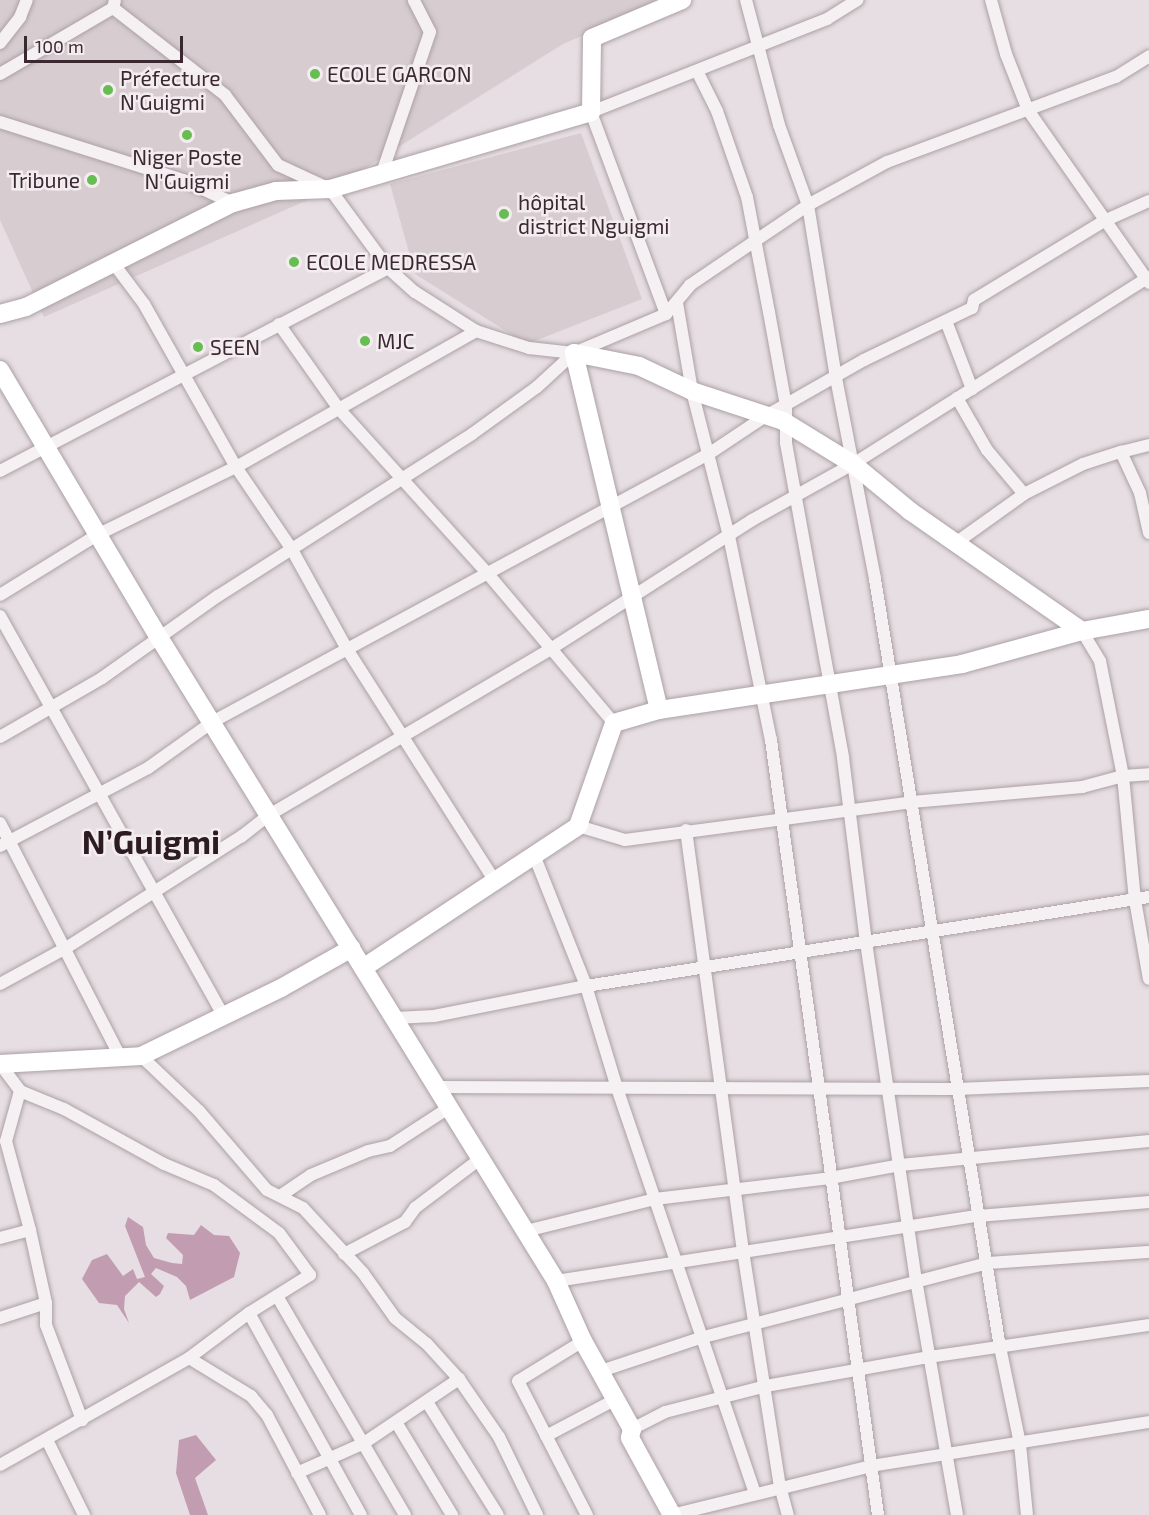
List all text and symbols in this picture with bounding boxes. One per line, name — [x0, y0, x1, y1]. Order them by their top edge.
scale bar — [27, 24, 186, 62]
text: 100 m — [35, 35, 84, 57]
place label: ECOLE GARCON — [327, 61, 471, 87]
place label: Préfecture N'Guigmi — [120, 65, 221, 115]
marker: ECOLE GARCON — [308, 67, 322, 81]
marker: Préfecture N'Guigmi — [101, 83, 115, 97]
marker: Niger Poste N'Guigmi — [180, 128, 194, 142]
place label: Niger Poste N'Guigmi — [132, 144, 242, 194]
place label: Tribune — [9, 167, 80, 193]
marker: Tribune — [85, 173, 99, 187]
place label: hôpital district Nguigmi — [518, 189, 670, 239]
marker: hôpital district Nguigmi — [495, 205, 513, 223]
place label: ECOLE MEDRESSA — [306, 249, 476, 275]
marker: ECOLE MEDRESSA — [287, 255, 301, 269]
place label: MJC — [377, 328, 415, 354]
place label: SEEN — [210, 334, 260, 360]
marker: MJC — [358, 334, 372, 348]
marker: SEEN — [191, 340, 205, 354]
district label: N’Guigmi — [82, 822, 220, 862]

